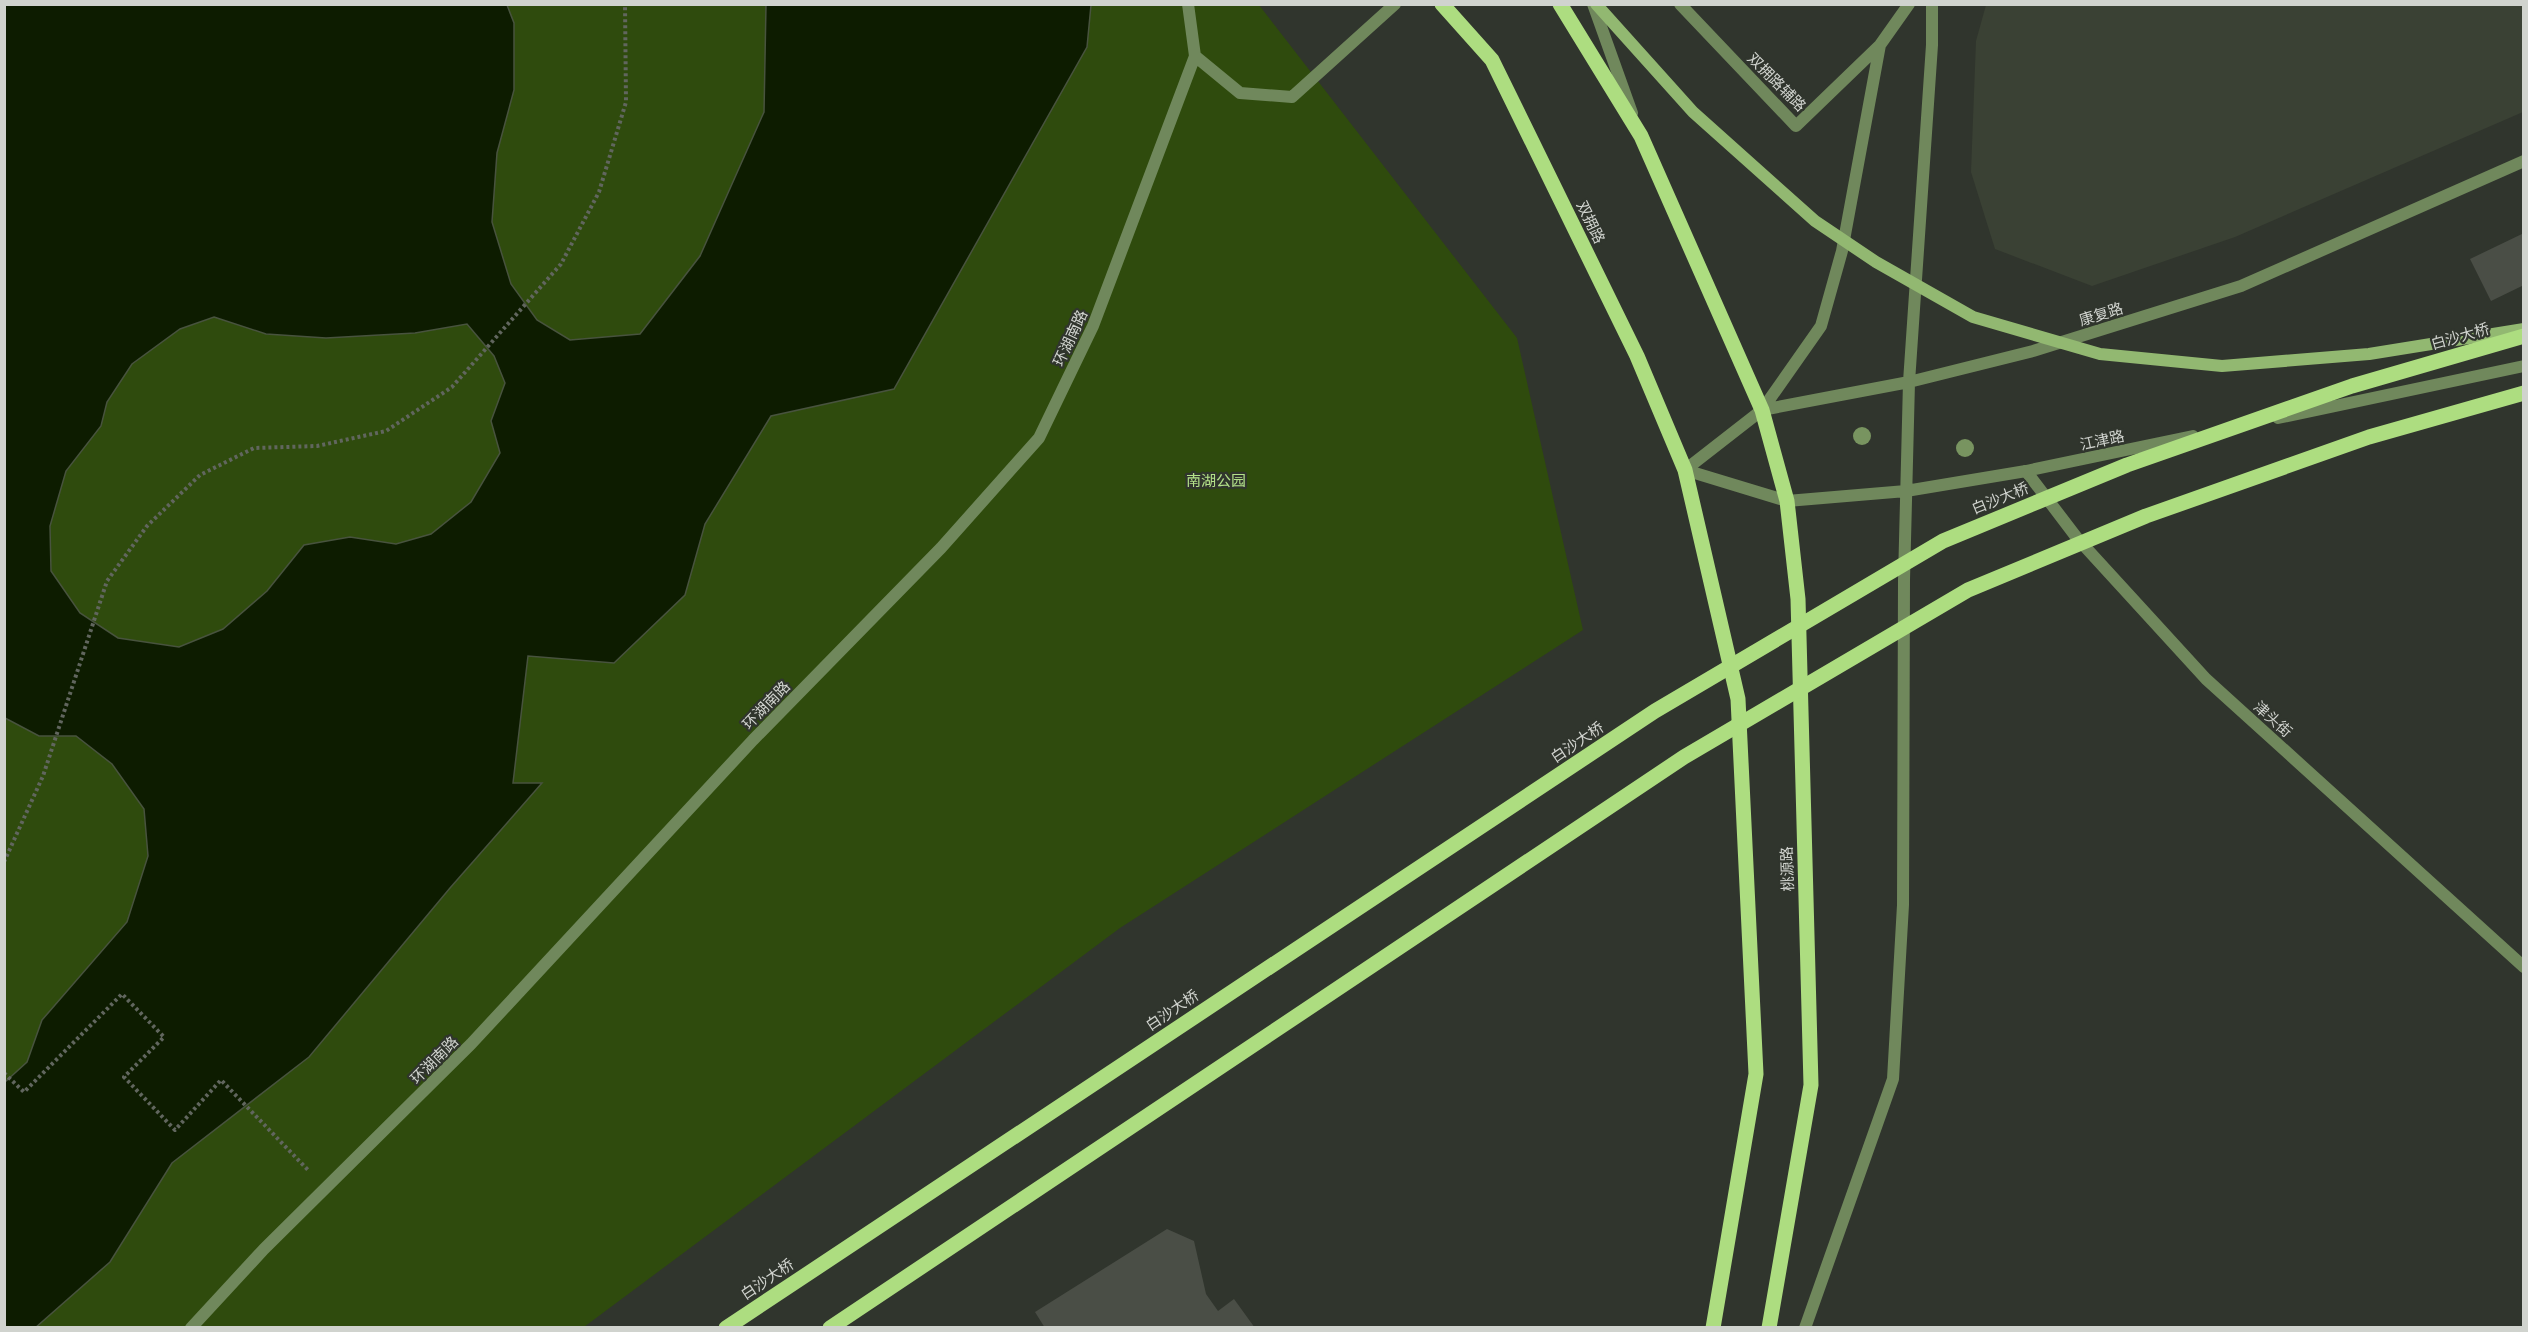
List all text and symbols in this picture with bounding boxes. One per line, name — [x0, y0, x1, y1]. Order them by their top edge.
street label: 双拥路辅路 — [1744, 49, 1810, 115]
street label: 双拥路 — [1573, 198, 1609, 246]
street label: 康复路 — [2077, 298, 2125, 330]
street label: 环湖南路 — [1049, 307, 1091, 369]
street label: 白沙大桥 — [2429, 319, 2491, 353]
street label: 江津路 — [2078, 426, 2126, 454]
park label: 南湖公园 — [1186, 471, 1246, 490]
street label: 白沙大桥 — [1969, 478, 2031, 518]
street label: 环湖南路 — [738, 677, 794, 733]
street label: 津头街 — [2250, 697, 2296, 741]
street label: 白沙大桥 — [1547, 717, 1607, 767]
street label: 桃源路 — [1777, 846, 1797, 892]
street label: 白沙大桥 — [1142, 985, 1202, 1035]
street label: 环湖南路 — [406, 1032, 462, 1088]
street label: 白沙大桥 — [737, 1254, 797, 1304]

